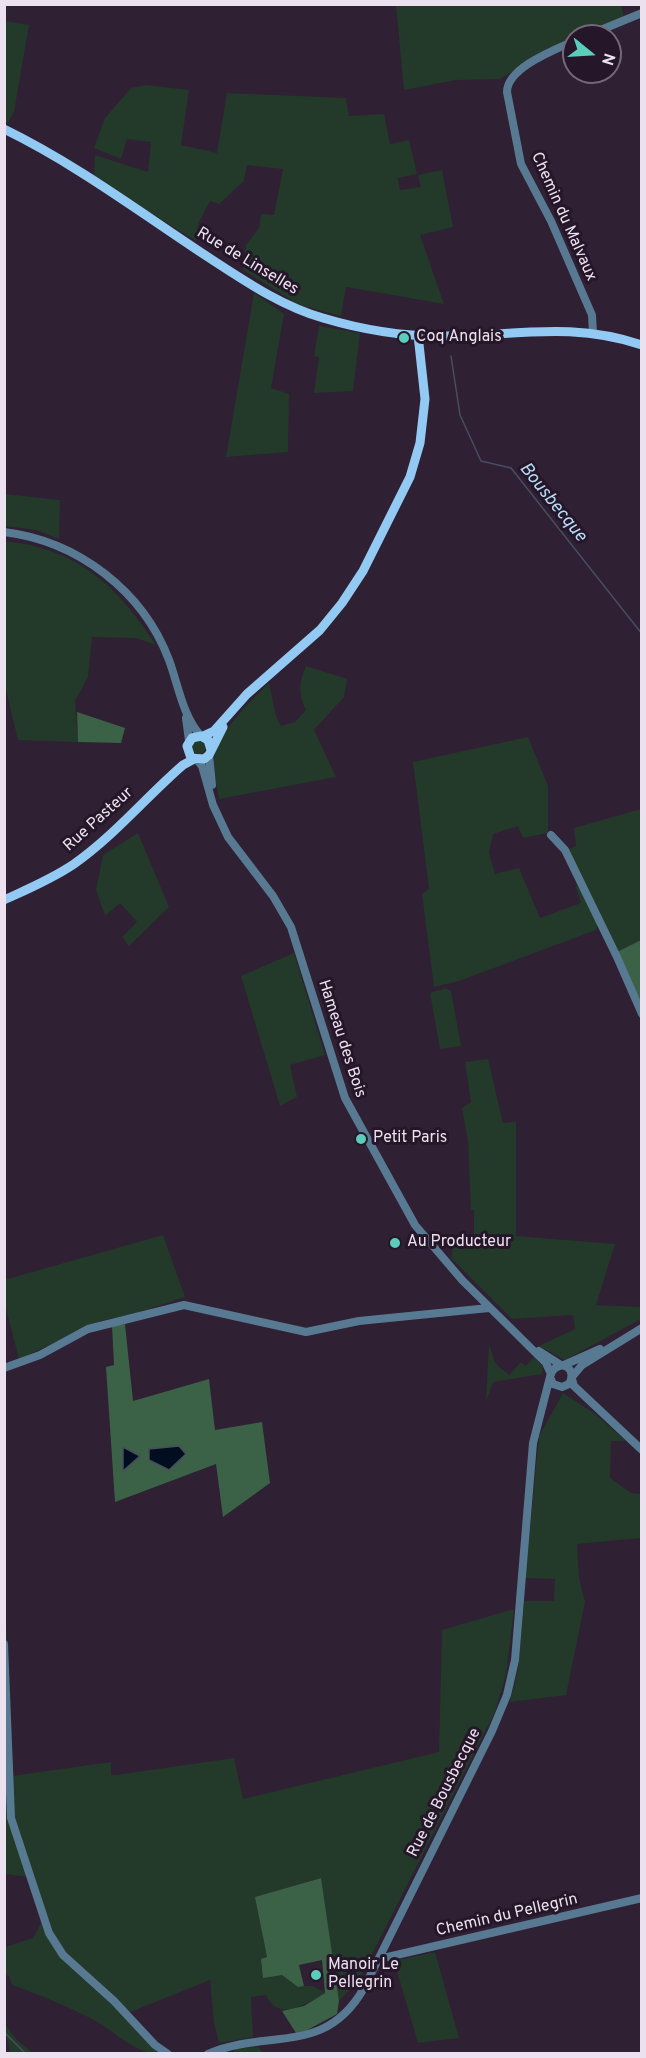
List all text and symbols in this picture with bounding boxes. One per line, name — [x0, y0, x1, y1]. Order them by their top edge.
north arrow — [562, 24, 622, 84]
text: N — [596, 50, 619, 68]
street label: Chemin du Malvaux — [526, 150, 600, 284]
street label: Rue de Linselles — [193, 224, 301, 300]
place label: Coq Anglais — [416, 328, 502, 348]
marker: Coq Anglais — [397, 331, 411, 345]
water label: Bousbecque — [513, 459, 591, 547]
street label: Rue Pasteur — [60, 784, 138, 856]
street label: Hameau des Bois — [313, 978, 369, 1100]
place label: Petit Paris — [373, 1129, 447, 1149]
marker: Petit Paris — [354, 1132, 368, 1146]
place label: Au Producteur — [407, 1233, 511, 1253]
marker: Au Producteur — [388, 1236, 402, 1250]
street label: Rue de Bousbecque — [404, 1725, 486, 1861]
street label: Chemin du Pellegrin — [434, 1890, 580, 1942]
place label: Manoir Le Pellegrin — [328, 1956, 399, 1994]
marker: Manoir Le Pellegrin — [309, 1968, 323, 1982]

